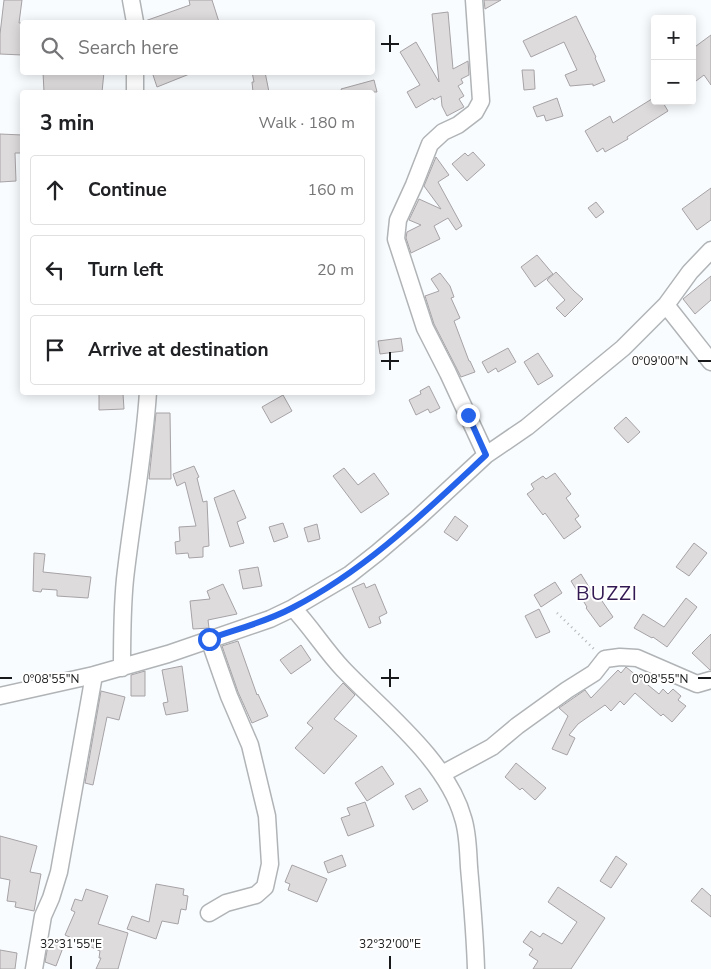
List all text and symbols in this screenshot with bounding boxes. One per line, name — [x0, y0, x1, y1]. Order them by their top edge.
map controls — [651, 15, 696, 105]
button: + — [651, 15, 696, 60]
search box — [20, 20, 375, 75]
icon: search — [38, 34, 66, 62]
text: Search here — [78, 35, 179, 61]
button: − — [651, 60, 696, 105]
text: 3 min — [40, 109, 94, 137]
text: Walk · 180 m — [259, 112, 355, 134]
icon: ahead — [41, 176, 69, 204]
text: Continue — [88, 177, 167, 203]
text: 160 m — [307, 179, 354, 201]
icon: left — [41, 256, 69, 284]
text: Turn left — [88, 257, 163, 283]
text: 20 m — [317, 259, 354, 281]
icon: arrive — [41, 336, 69, 364]
text: Arrive at destination — [88, 337, 269, 363]
text: 0°09'00"N — [632, 353, 688, 369]
route end — [457, 404, 480, 427]
district label: BUZZI — [576, 580, 638, 607]
route start — [198, 628, 221, 651]
text: 0°08'55"N — [23, 671, 79, 687]
text: 0°08'55"N — [632, 671, 688, 687]
text: 32°31'55"E — [40, 936, 102, 952]
text: 32°32'00"E — [359, 936, 421, 952]

